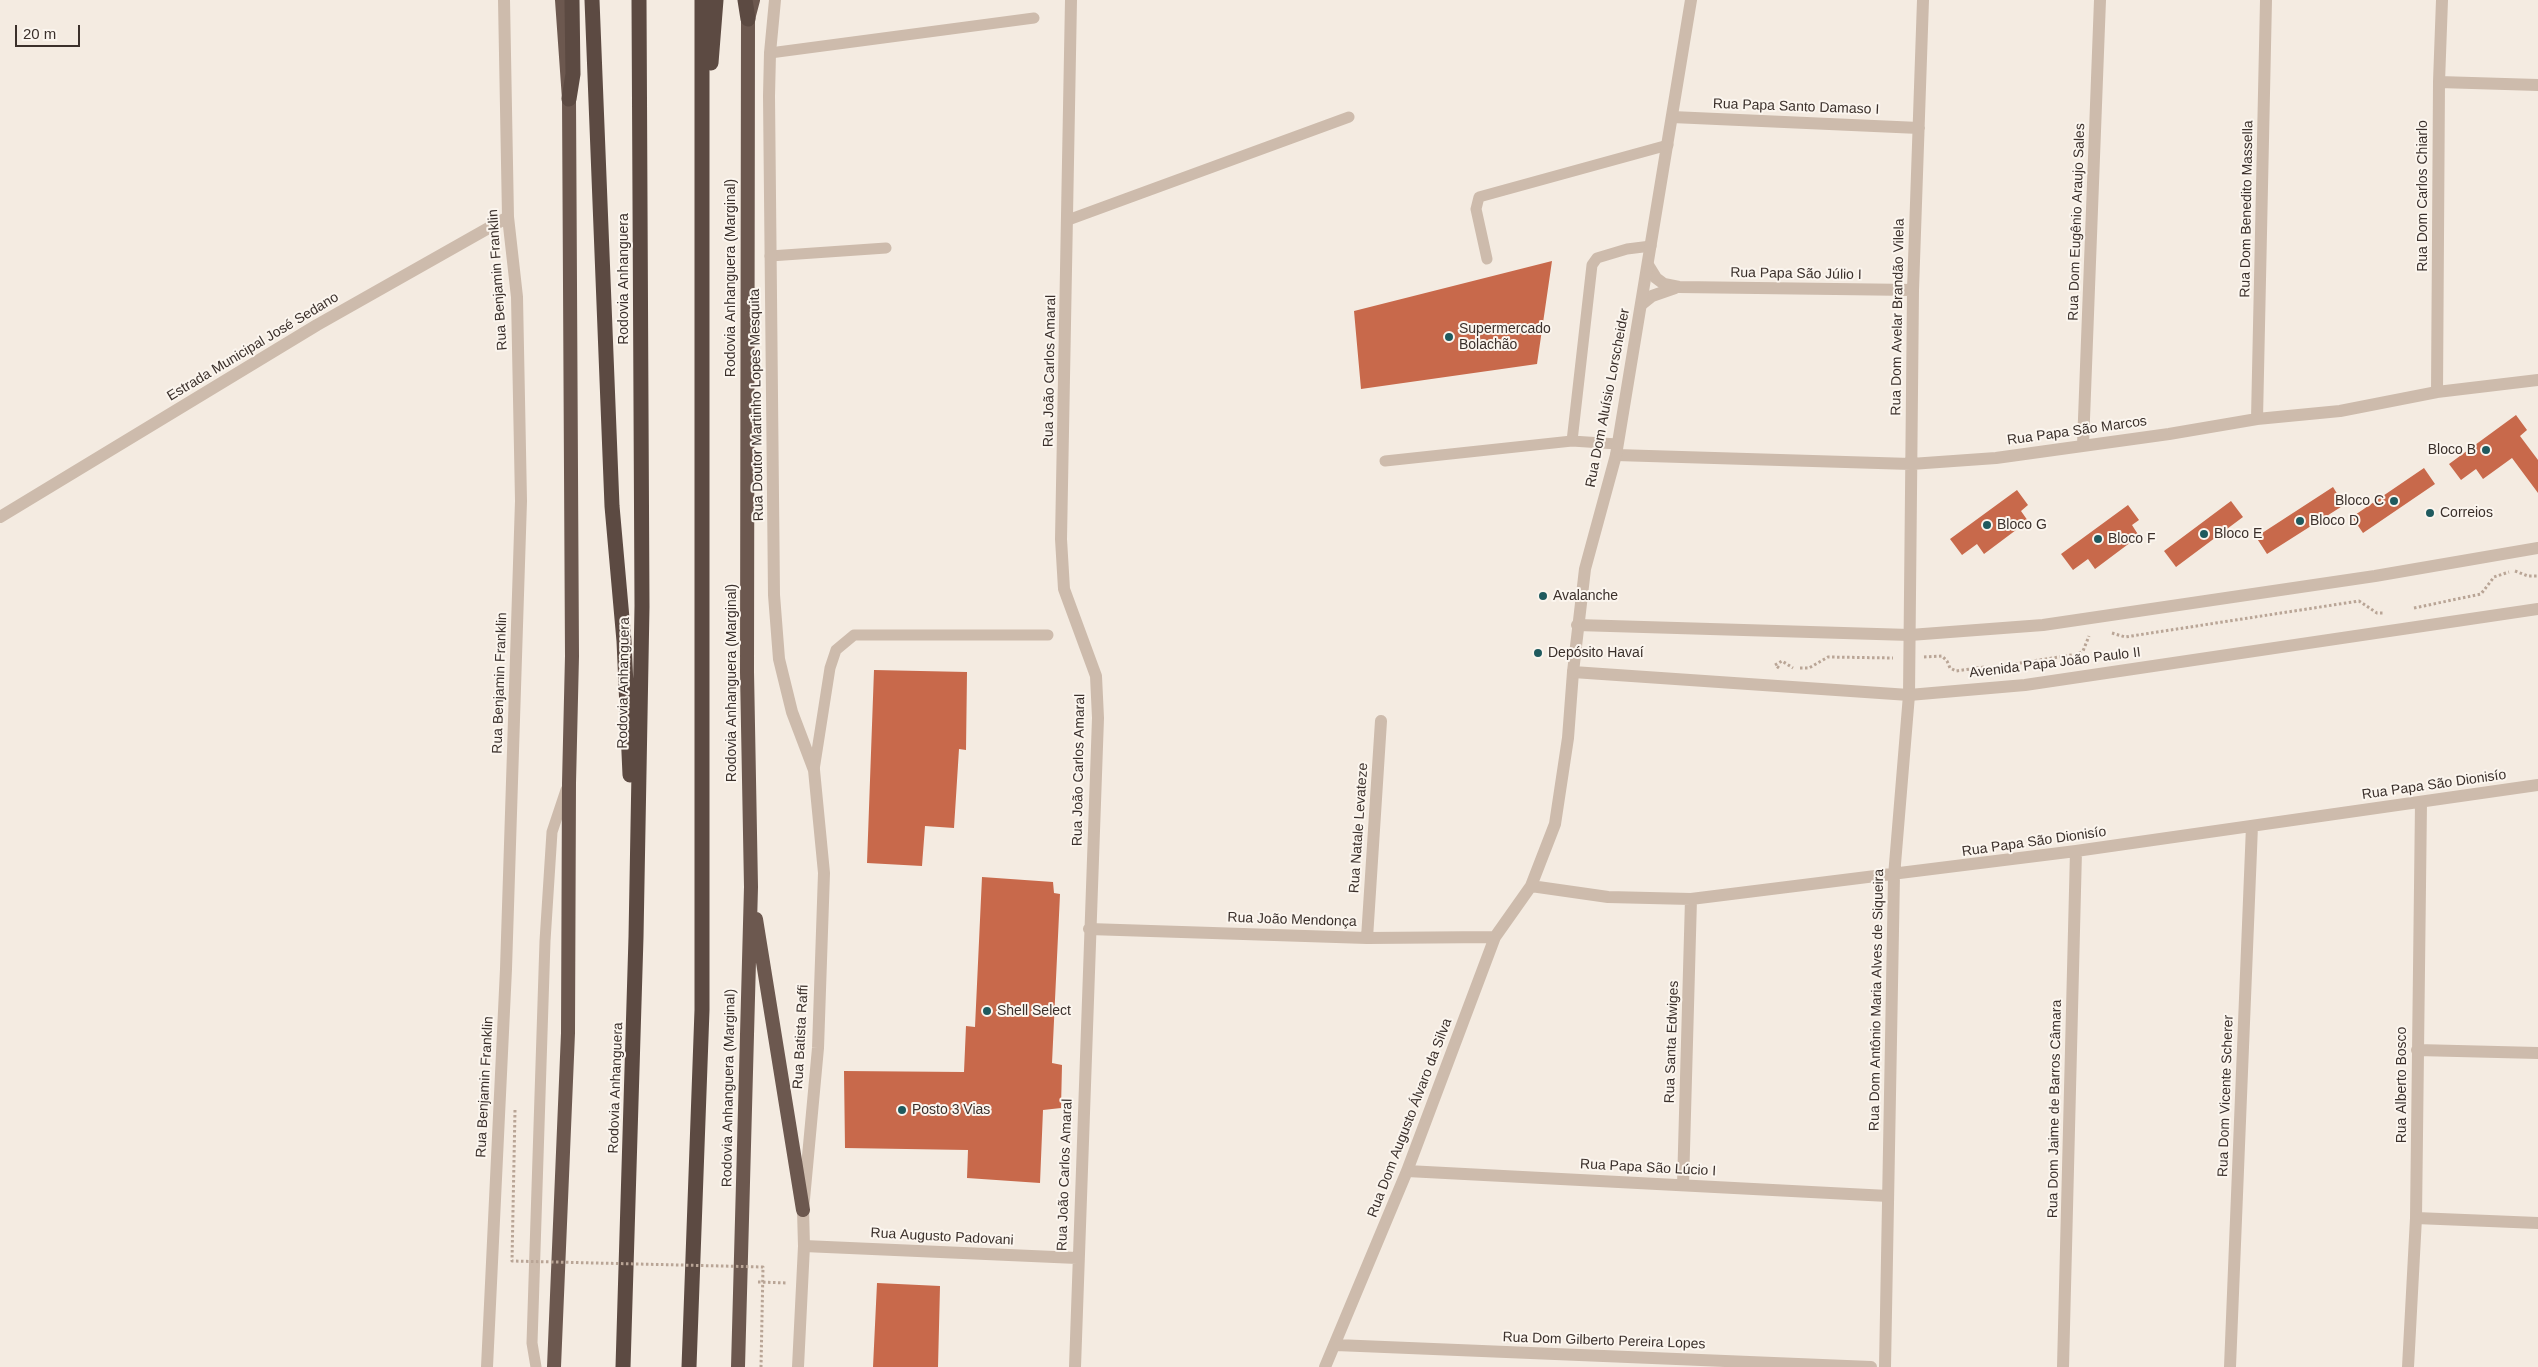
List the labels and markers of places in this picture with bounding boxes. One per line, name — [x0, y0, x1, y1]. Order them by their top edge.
place label: Supermercado Bolachão — [1459, 321, 1551, 354]
marker: Supermercado Bolachão — [1443, 331, 1455, 343]
place label: Bloco B — [2428, 442, 2476, 458]
marker: Bloco B — [2480, 444, 2492, 456]
place label: Bloco C — [2335, 493, 2384, 509]
marker: Bloco C — [2388, 495, 2400, 507]
place label: Correios — [2440, 505, 2493, 521]
marker: Correios — [2424, 507, 2436, 519]
place label: Bloco D — [2310, 513, 2359, 529]
marker: Bloco D — [2294, 515, 2306, 527]
place label: Bloco G — [1997, 517, 2047, 533]
marker: Bloco G — [1981, 519, 1993, 531]
place label: Bloco E — [2214, 526, 2262, 542]
marker: Bloco E — [2198, 528, 2210, 540]
place label: Bloco F — [2108, 531, 2155, 547]
marker: Bloco F — [2092, 533, 2104, 545]
place label: Avalanche — [1553, 588, 1618, 604]
marker: Avalanche — [1537, 590, 1549, 602]
place label: Depósito Havaí — [1548, 645, 1644, 661]
marker: Depósito Havaí — [1532, 647, 1544, 659]
place label: Shell Select — [997, 1003, 1071, 1019]
marker: Shell Select — [981, 1005, 993, 1017]
place label: Posto 3 Vias — [912, 1102, 990, 1118]
marker: Posto 3 Vias — [896, 1104, 908, 1116]

